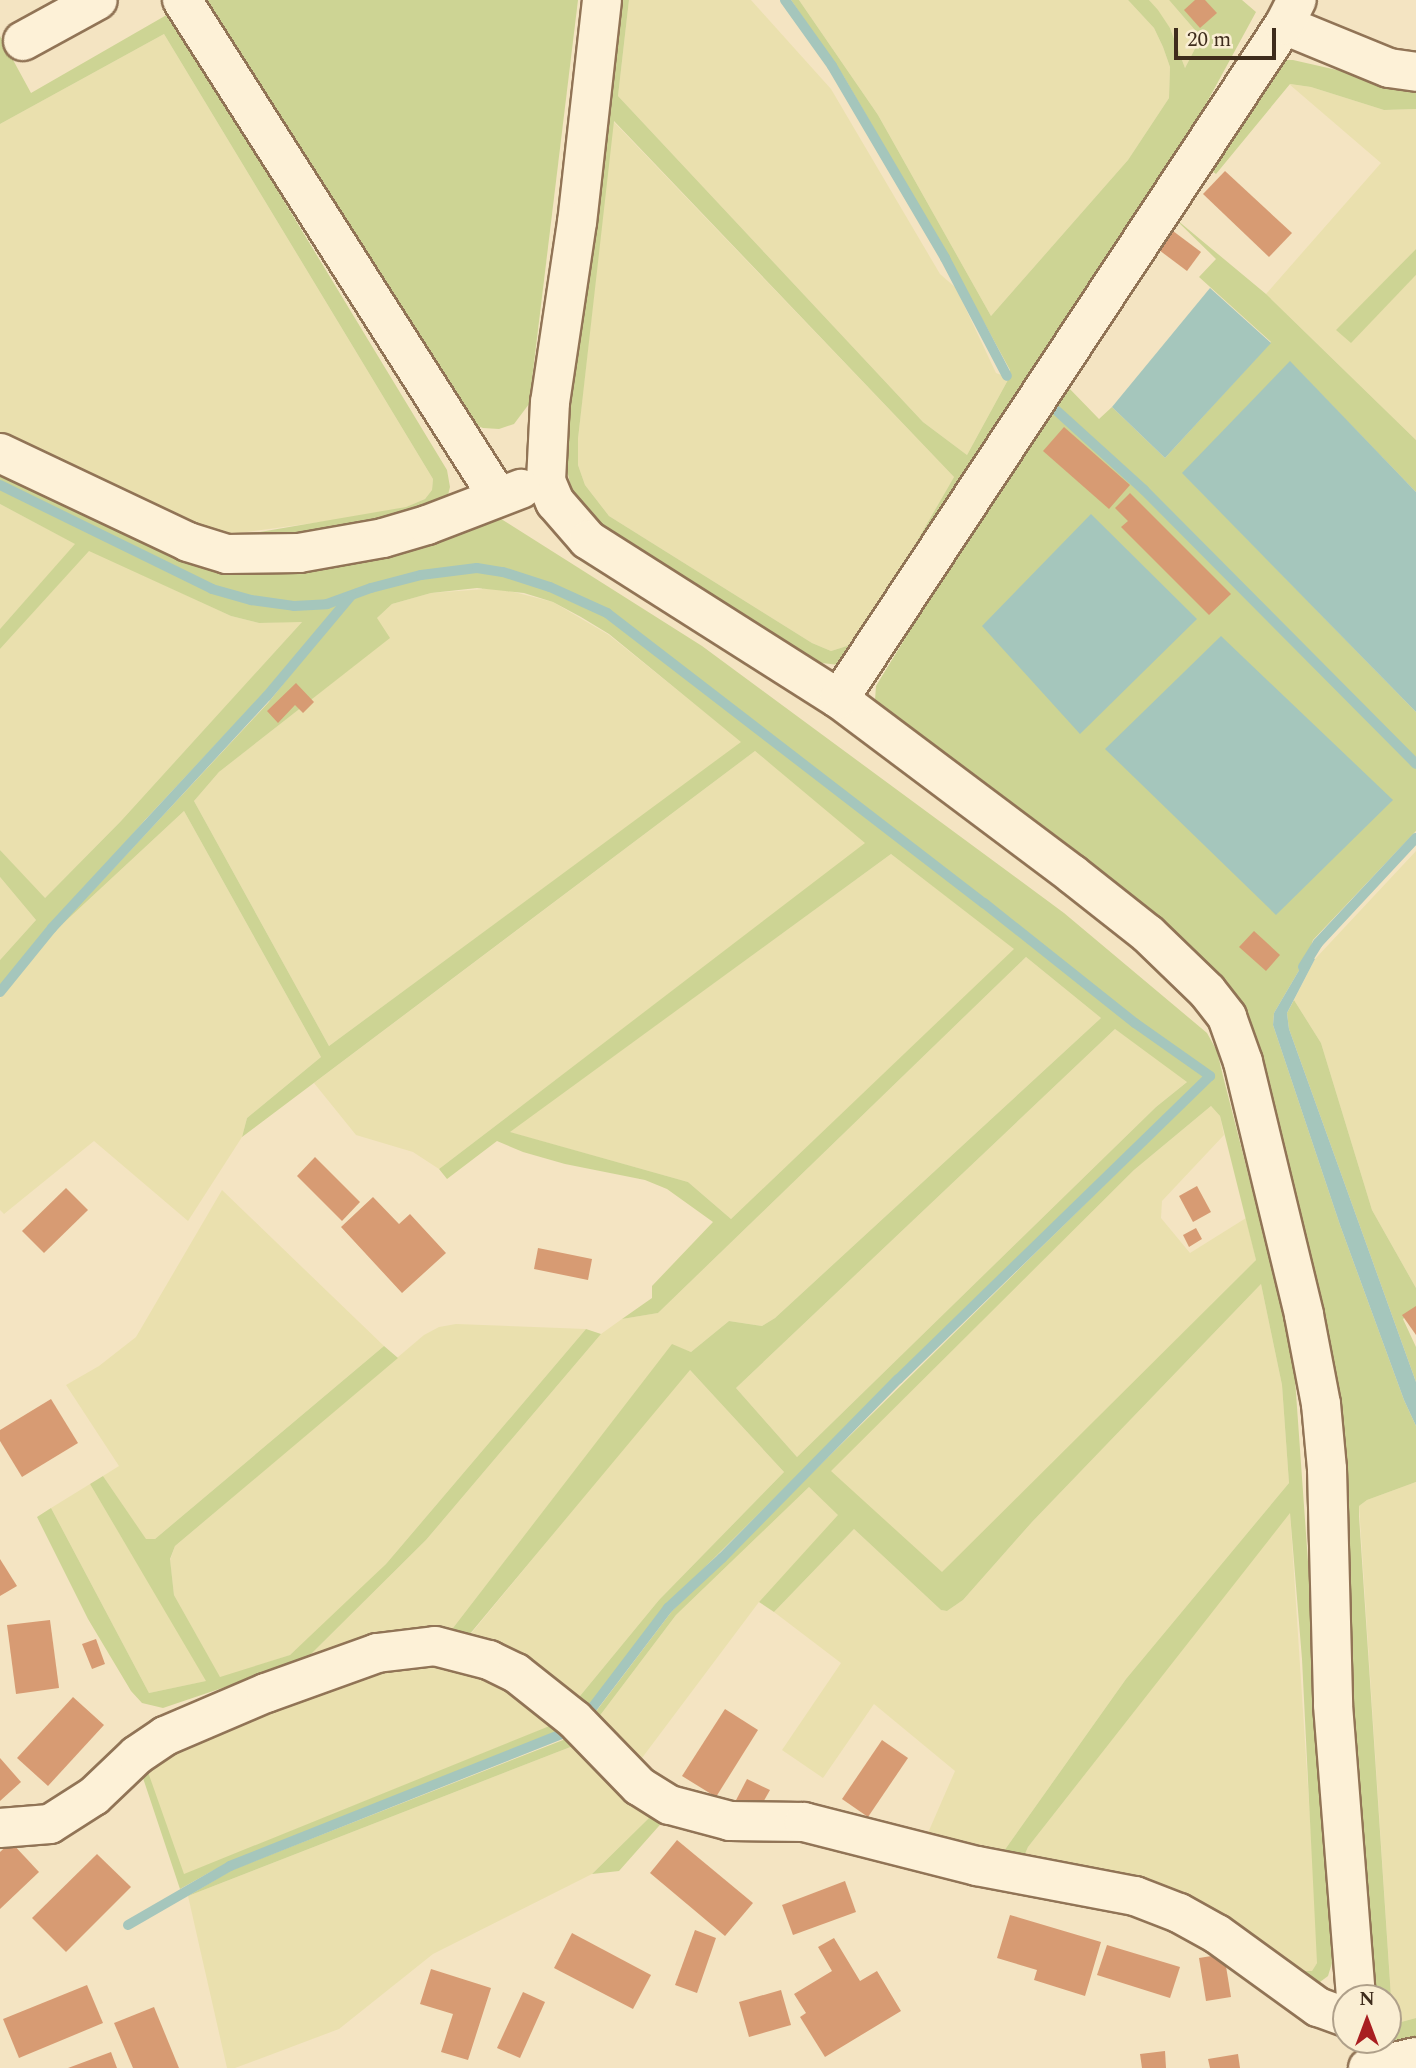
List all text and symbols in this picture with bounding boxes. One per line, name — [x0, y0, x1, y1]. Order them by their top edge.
scale bar — [1178, 14, 1280, 58]
text: 20 m — [1187, 24, 1231, 56]
north arrow — [1332, 1984, 1402, 2054]
text: N — [1359, 1985, 1375, 2014]

